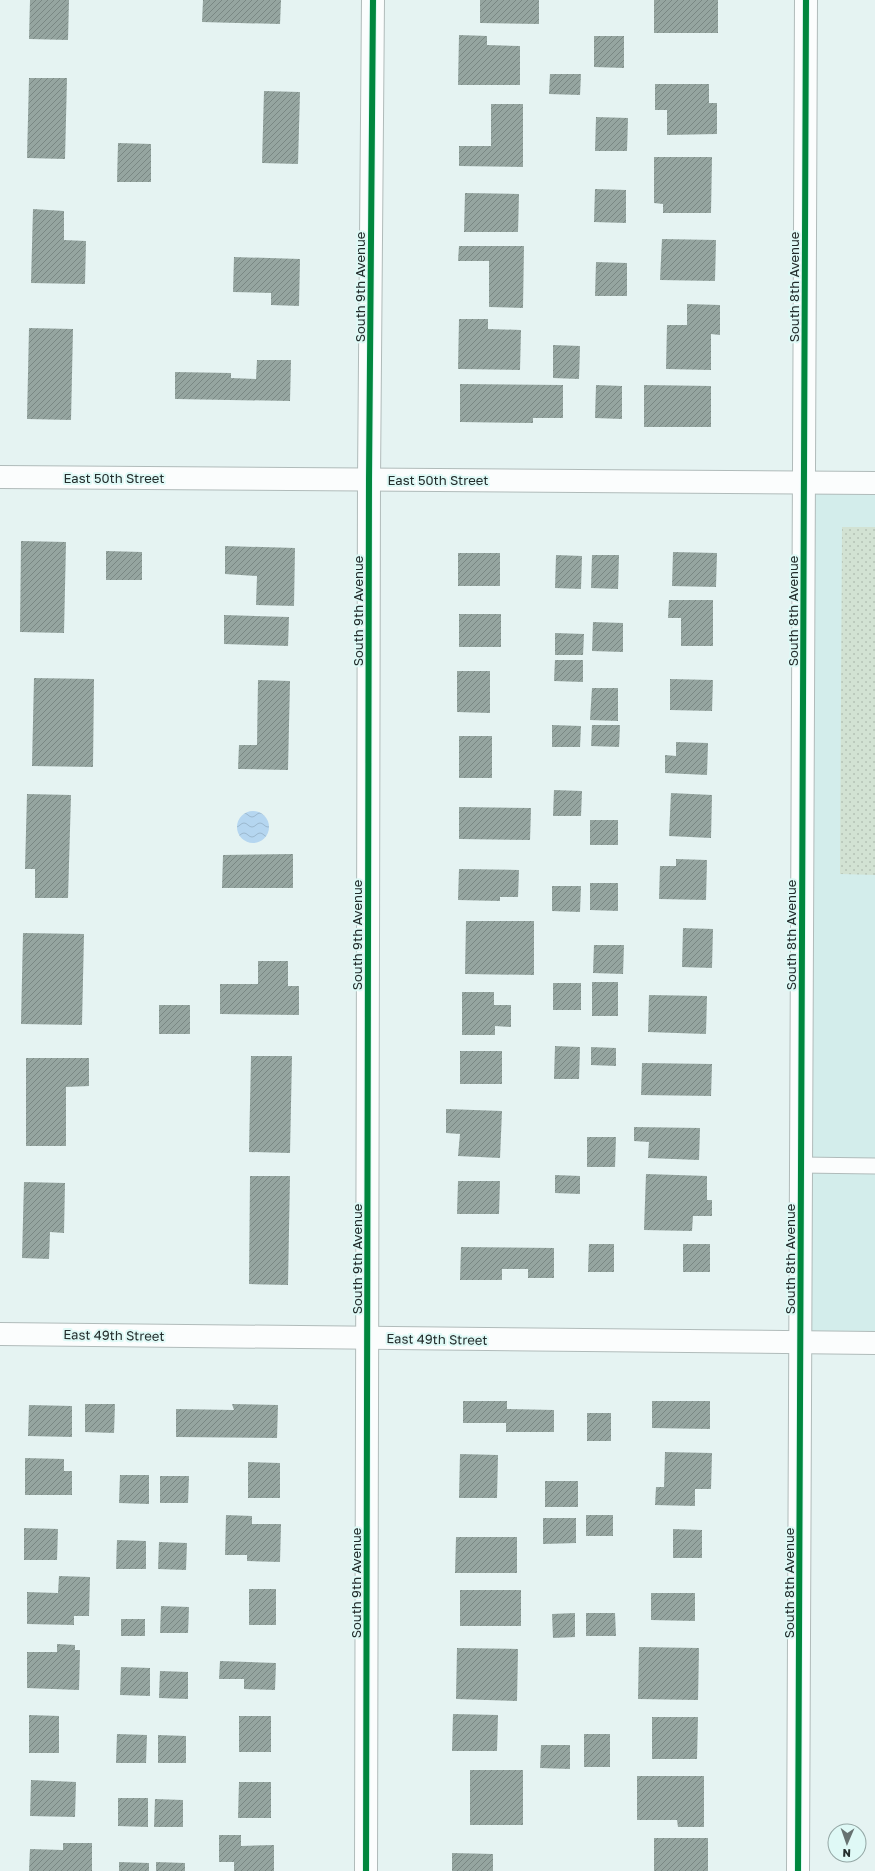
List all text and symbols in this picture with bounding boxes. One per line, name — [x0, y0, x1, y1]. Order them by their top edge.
street label: South 9th Avenue — [352, 232, 368, 342]
street label: South 8th Avenue — [786, 232, 802, 342]
street label: East 50th Street — [63, 470, 165, 486]
street label: East 50th Street — [387, 472, 489, 488]
street label: South 9th Avenue — [350, 556, 366, 666]
street label: South 8th Avenue — [785, 556, 801, 666]
street label: South 9th Avenue — [349, 880, 365, 990]
street label: South 8th Avenue — [783, 880, 799, 990]
street label: South 9th Avenue — [349, 1204, 365, 1314]
street label: South 8th Avenue — [782, 1204, 798, 1314]
street label: East 49th Street — [63, 1326, 165, 1344]
street label: East 49th Street — [386, 1330, 488, 1348]
street label: South 9th Avenue — [348, 1528, 364, 1638]
street label: South 8th Avenue — [781, 1528, 797, 1638]
north arrow — [827, 1823, 867, 1863]
text: N — [842, 1847, 851, 1860]

